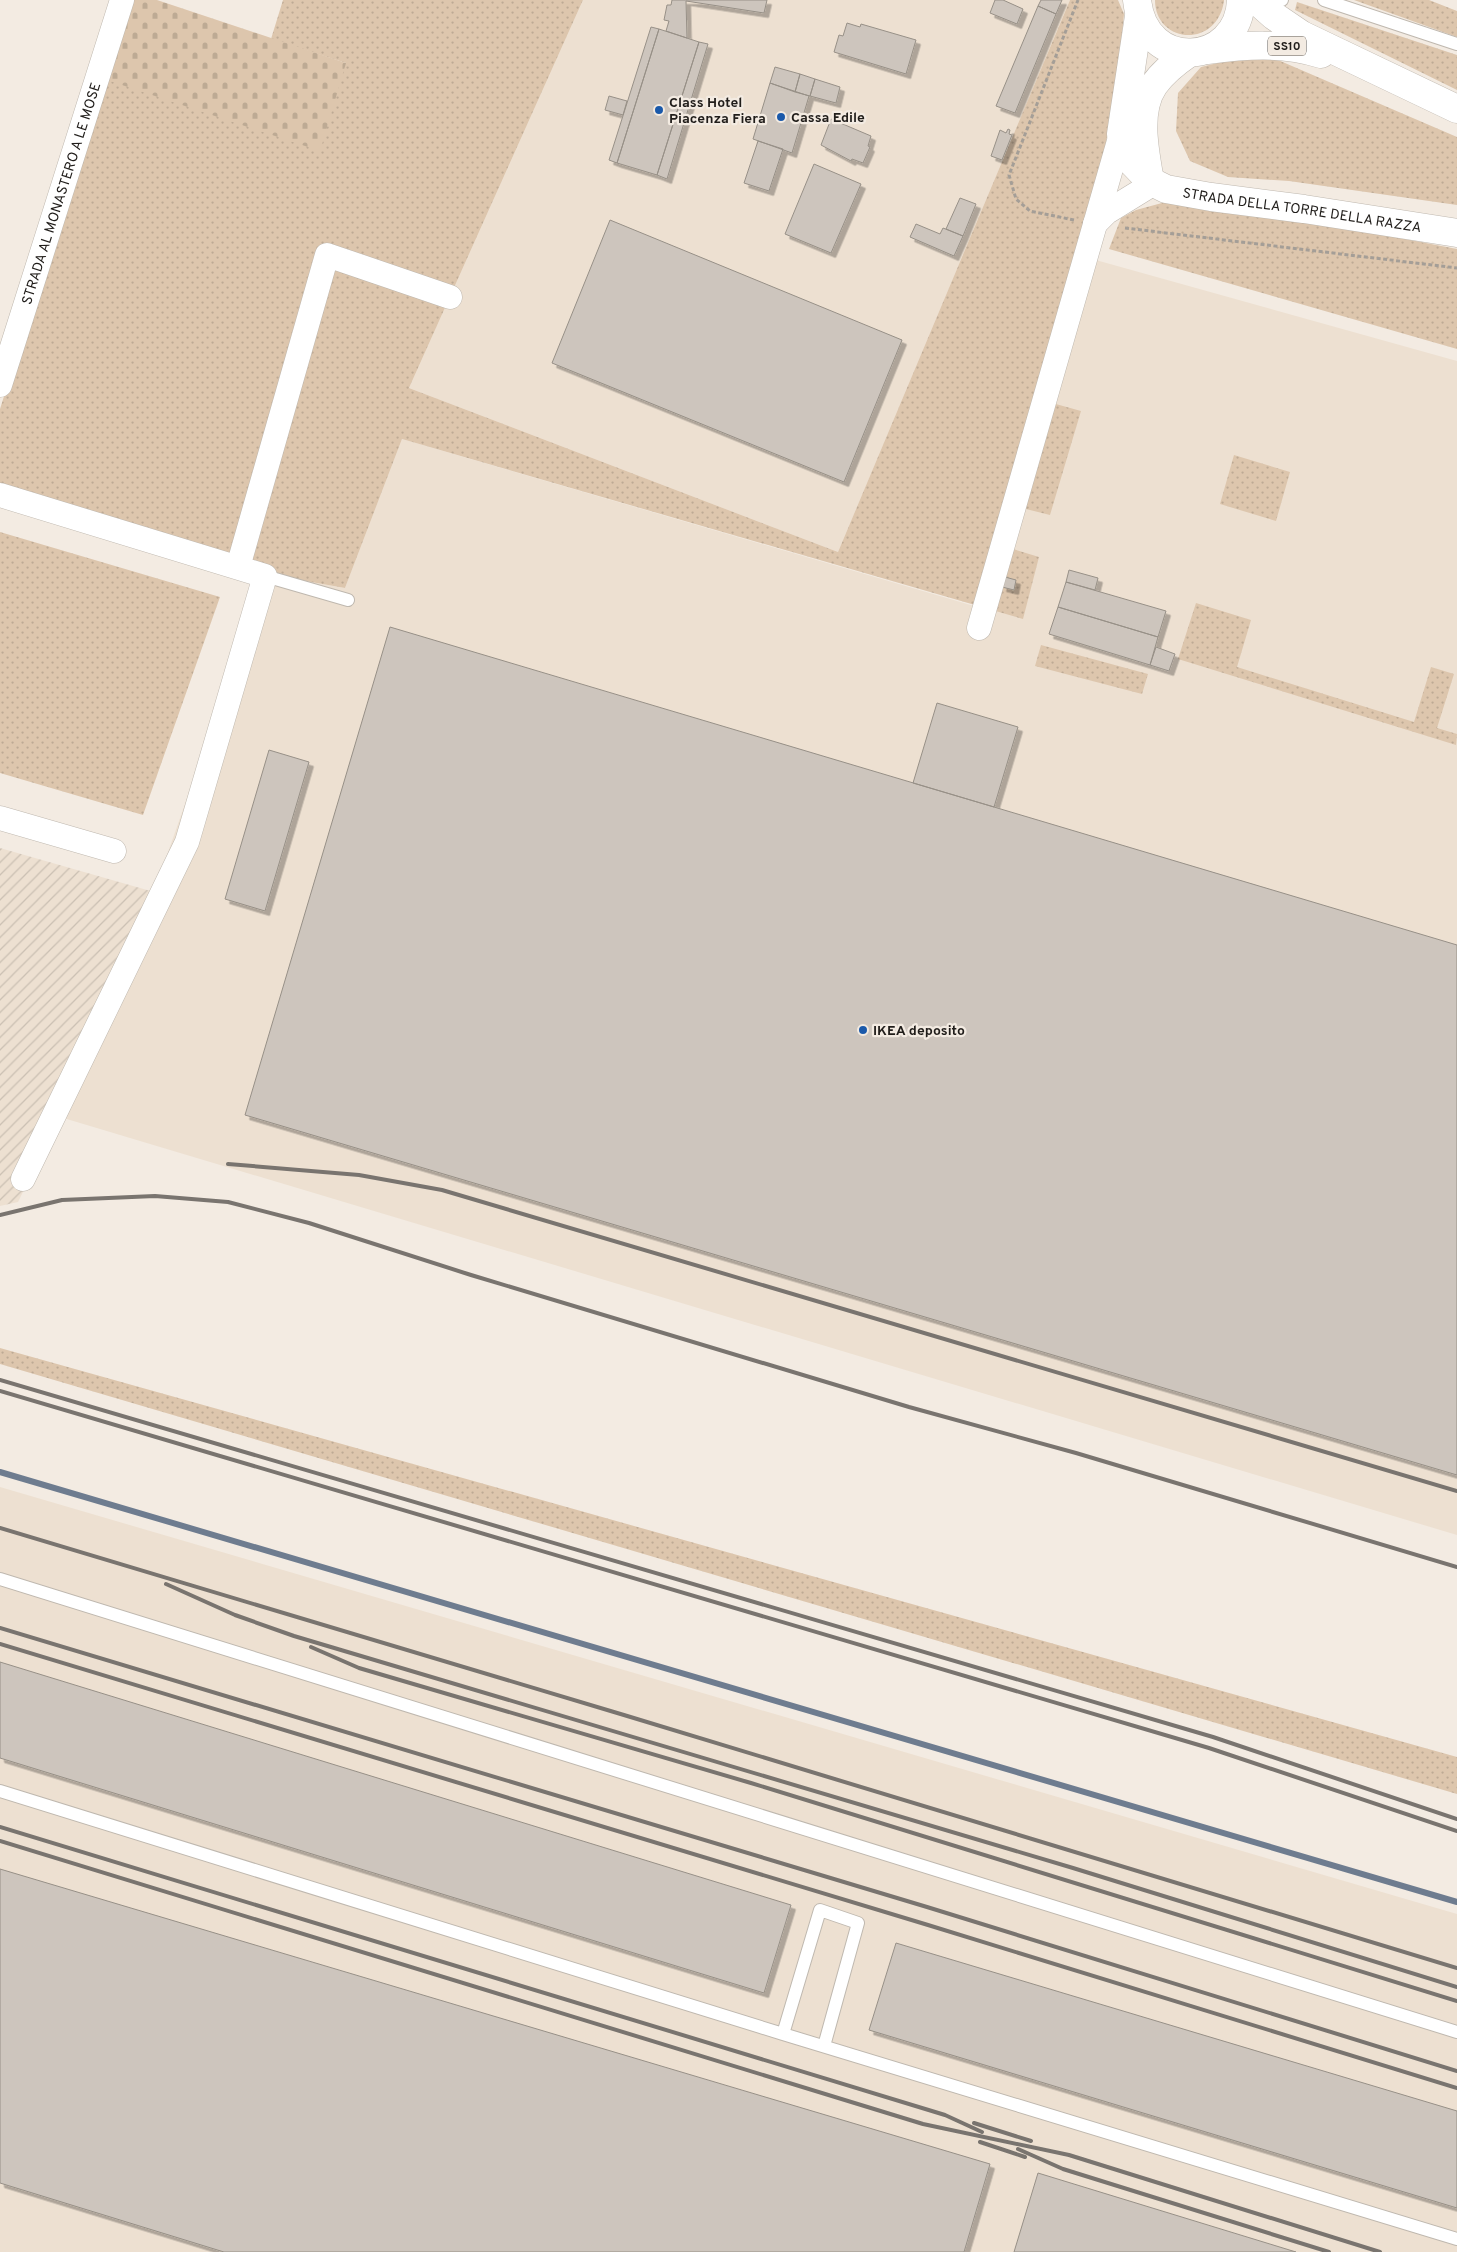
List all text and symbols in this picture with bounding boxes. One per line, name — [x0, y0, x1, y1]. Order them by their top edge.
road number: SS10 — [1268, 36, 1306, 56]
street label: STRADA AL MONASTERO A LE MOSE — [19, 81, 105, 307]
place label: Class Hotel Piacenza Fiera — [669, 95, 766, 128]
marker: Class Hotel Piacenza Fiera — [653, 104, 665, 116]
place label: Cassa Edile — [791, 110, 865, 127]
marker: Cassa Edile — [775, 111, 787, 123]
street label: STRADA DELLA TORRE DELLA RAZZA — [1181, 185, 1423, 237]
place label: IKEA deposito — [873, 1023, 965, 1040]
marker: IKEA deposito — [857, 1024, 869, 1036]

